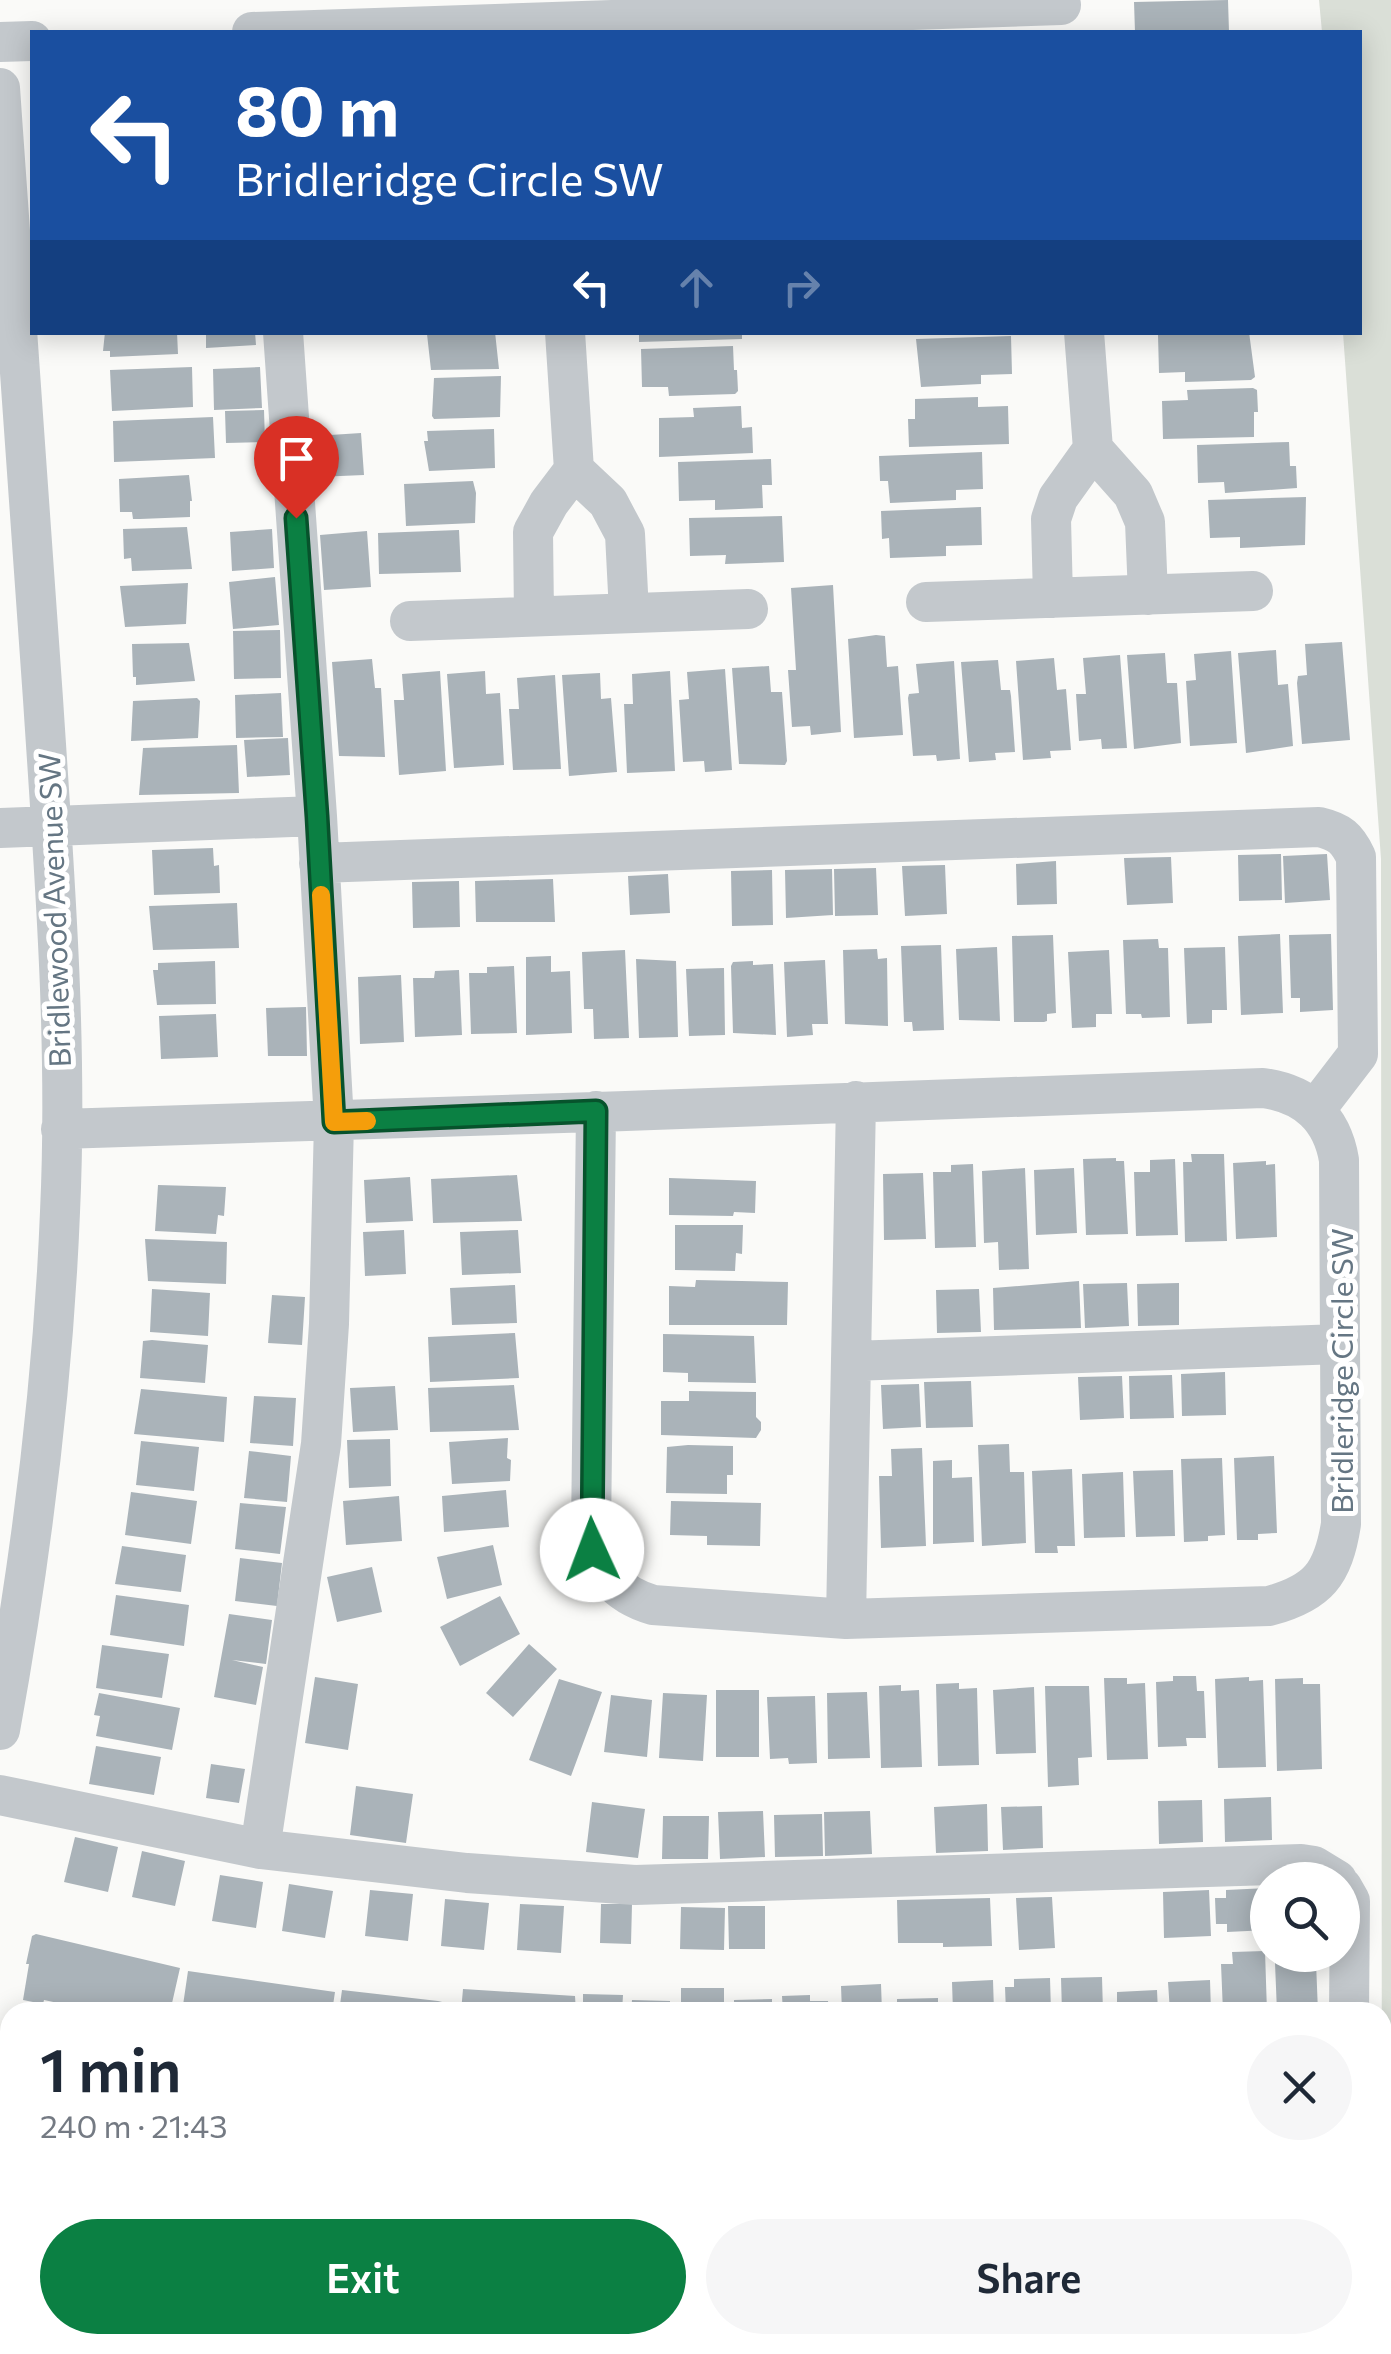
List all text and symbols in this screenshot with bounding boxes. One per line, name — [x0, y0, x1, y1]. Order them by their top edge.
text: 80 m — [235, 65, 399, 150]
icon: left — [70, 70, 200, 200]
text: Bridleridge Circle SW — [235, 150, 664, 205]
icon: left — [564, 260, 619, 315]
icon: ahead — [669, 260, 724, 315]
icon: right — [774, 260, 829, 315]
pin — [254, 416, 339, 519]
icon: arrive — [269, 431, 324, 486]
street label: Bridlewood Avenue SW — [29, 752, 77, 1068]
street label: Bridleridge Circle SW — [1322, 1228, 1359, 1514]
position arrow — [540, 1498, 644, 1602]
map controls — [1250, 1862, 1360, 1972]
button: search — [1250, 1862, 1360, 1972]
text: 1 min — [40, 2031, 181, 2104]
button: close — [1247, 2035, 1352, 2140]
text: 240 m · 21:43 — [40, 2105, 228, 2145]
button: Exit — [40, 2219, 686, 2334]
button: Share — [706, 2219, 1352, 2334]

